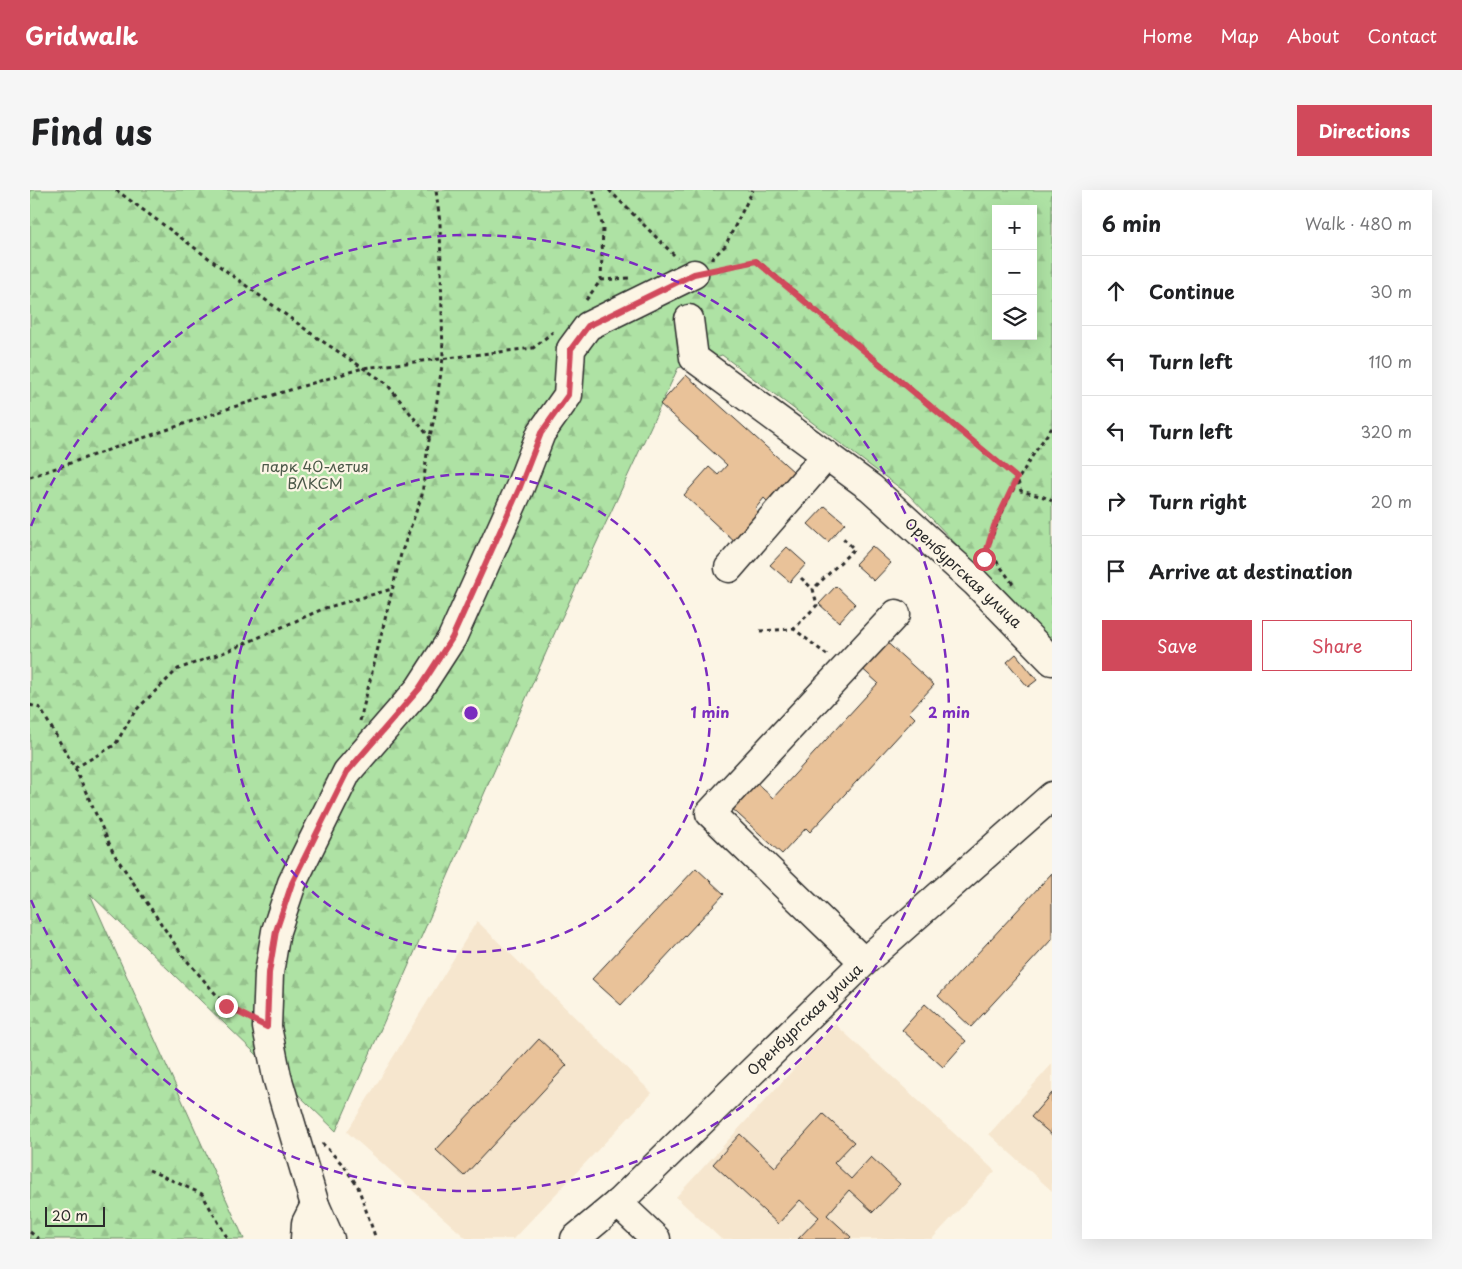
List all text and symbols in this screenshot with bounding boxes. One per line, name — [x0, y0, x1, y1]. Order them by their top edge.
text: Gridwalk — [25, 17, 138, 53]
text: Home — [1142, 22, 1192, 49]
text: Map — [1220, 22, 1259, 49]
text: About — [1287, 22, 1339, 49]
text: Contact — [1367, 22, 1437, 49]
text: Find us — [30, 104, 152, 157]
button: Directions — [1297, 105, 1432, 156]
map controls — [992, 205, 1037, 340]
button: + — [992, 205, 1037, 250]
text: 6 min — [1102, 207, 1161, 239]
text: Walk · 480 m — [1305, 211, 1412, 235]
button: − — [992, 250, 1037, 295]
icon: ahead — [1102, 277, 1130, 305]
text: Continue — [1149, 277, 1235, 305]
text: 30 m — [1370, 279, 1412, 303]
button: layers — [992, 295, 1037, 340]
icon: left — [1102, 347, 1130, 375]
text: Turn left — [1149, 347, 1233, 375]
text: 110 m — [1369, 349, 1412, 373]
icon: left — [1102, 417, 1130, 445]
text: Turn left — [1149, 417, 1233, 445]
text: 320 m — [1361, 419, 1412, 443]
park label: парк 40-летия ВЛКСМ — [261, 454, 369, 494]
icon: right — [1102, 487, 1130, 515]
text: Turn right — [1149, 487, 1247, 515]
text: 20 m — [1371, 489, 1412, 513]
street label: Оренбургская улица — [900, 511, 1028, 633]
route start — [973, 548, 996, 571]
icon: arrive — [1102, 557, 1130, 585]
text: Arrive at destination — [1149, 557, 1353, 585]
button: Save — [1102, 620, 1252, 671]
button: Share — [1262, 620, 1412, 671]
text: 1 min — [691, 700, 729, 723]
text: 2 min — [928, 700, 970, 723]
centre of rings — [462, 704, 480, 722]
street label: Оренбургская улица — [741, 957, 867, 1080]
route end — [215, 995, 238, 1018]
scale bar — [45, 1204, 105, 1227]
text: 20 m — [52, 1205, 88, 1226]

